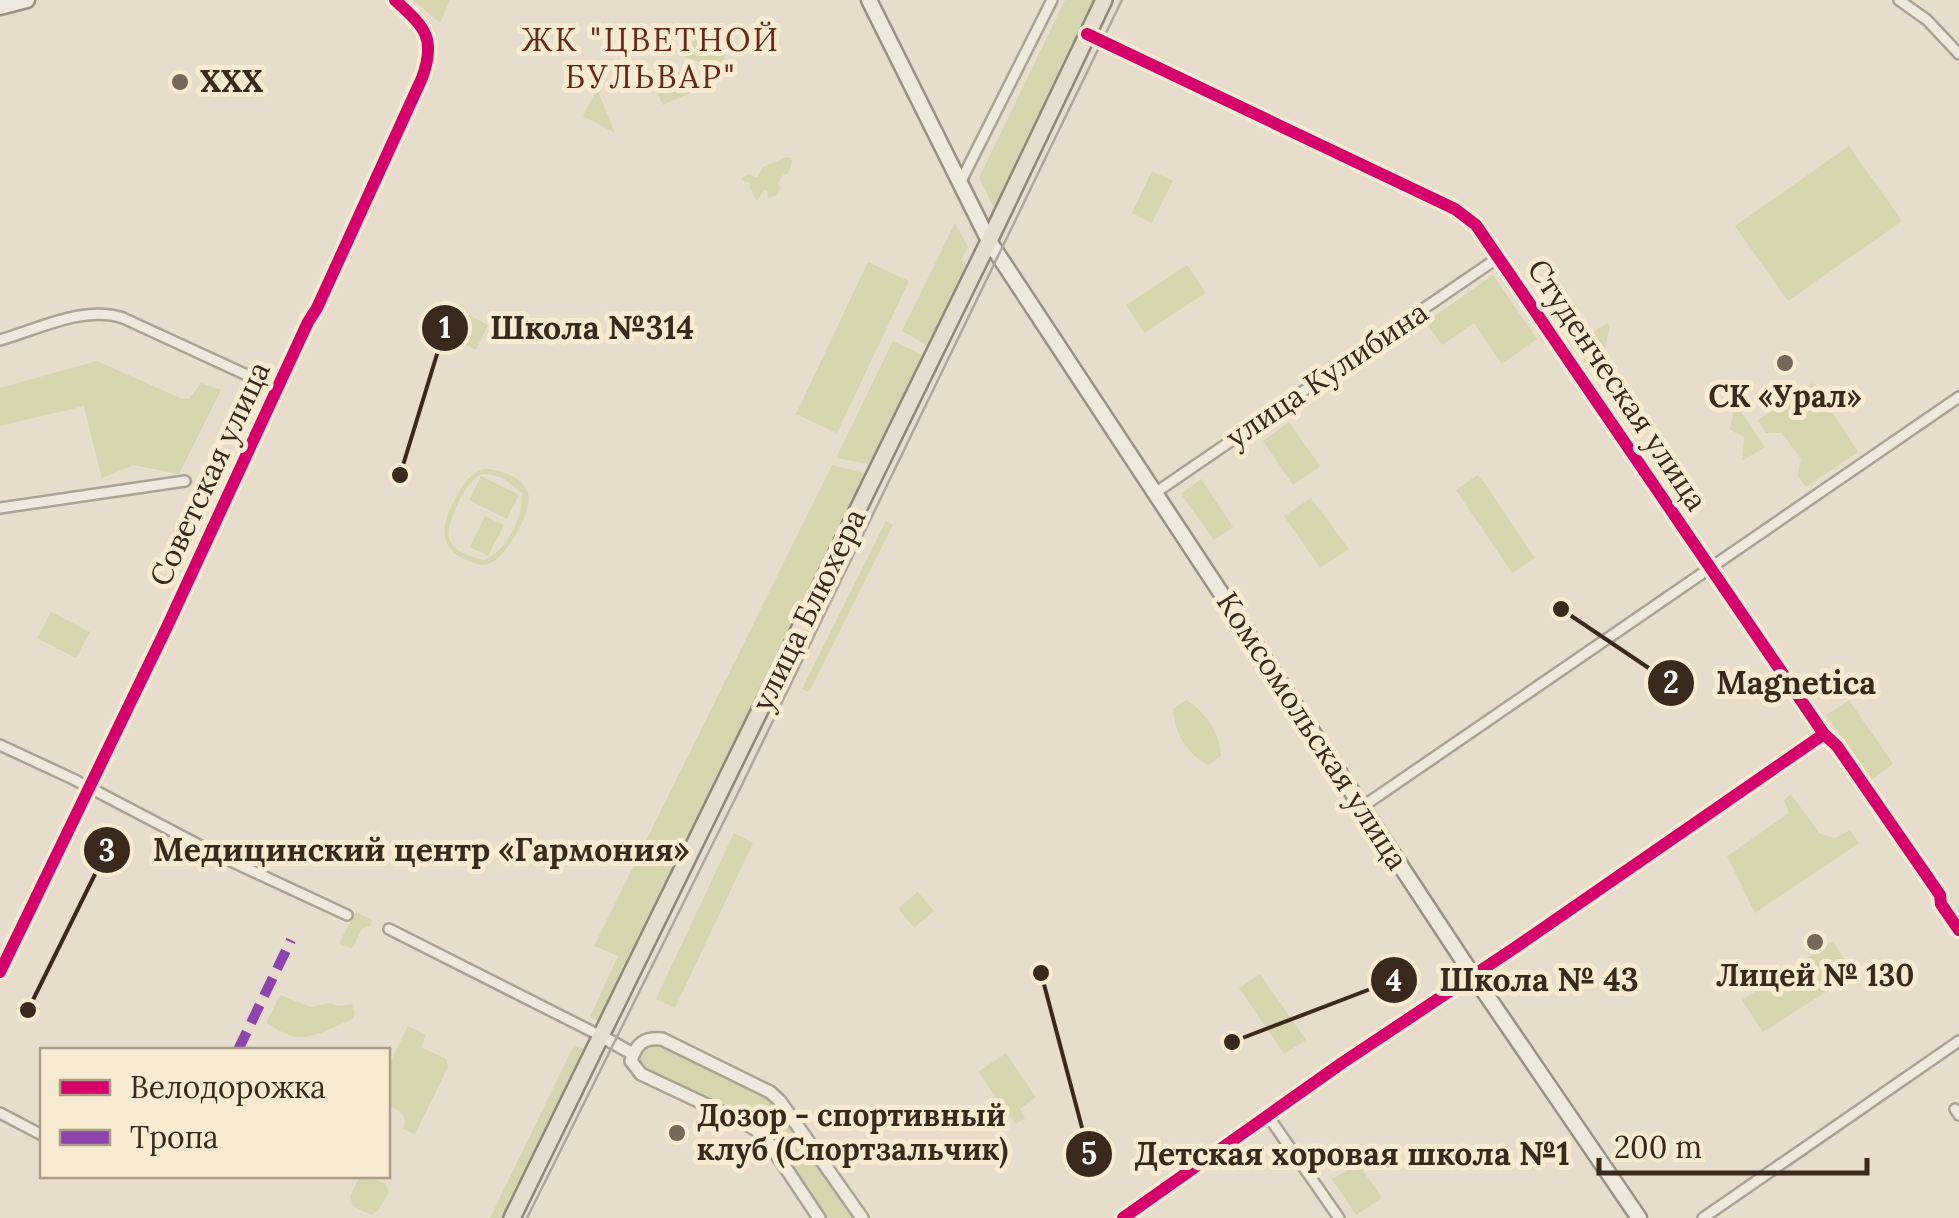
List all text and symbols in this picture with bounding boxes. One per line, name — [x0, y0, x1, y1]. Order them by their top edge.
district label: ЖК "ЦВЕТНОЙ БУЛЬВАР" — [521, 19, 781, 97]
place label: XXX — [200, 62, 263, 100]
marker: XXX — [169, 71, 191, 93]
street label: Студенческая улица — [1519, 251, 1716, 518]
street label: улица Кулибина — [1218, 293, 1435, 457]
callout: Школа №314 — [420, 297, 714, 359]
text: Школа №314 — [490, 307, 694, 348]
text: 1 — [439, 308, 451, 346]
marker: СК «Урал» — [1774, 352, 1796, 374]
street label: Советская улица — [140, 355, 279, 592]
place label: СК «Урал» — [1708, 377, 1862, 415]
street label: улица Блюхера — [743, 502, 874, 717]
street label: Комсомольская улица — [1208, 584, 1417, 877]
callout: Magnetica — [1646, 652, 1896, 714]
text: Magnetica — [1716, 662, 1876, 703]
text: 2 — [1663, 663, 1679, 701]
callout: Медицинский центр «Гармония» — [82, 819, 709, 881]
text: Медицинский центр «Гармония» — [153, 829, 690, 870]
text: 3 — [99, 831, 115, 869]
marker: Лицей № 130 — [1804, 931, 1826, 953]
callout: Школа № 43 — [1369, 949, 1659, 1011]
place label: Лицей № 130 — [1716, 956, 1914, 994]
text: Школа № 43 — [1439, 959, 1639, 1000]
text: 4 — [1386, 961, 1402, 999]
legend — [40, 1048, 390, 1178]
text: Велодорожка — [130, 1068, 326, 1106]
place label: Дозор - спортивный клуб (Спортзальчик) — [697, 1096, 1008, 1169]
scale bar — [1599, 1113, 1866, 1175]
text: Тропа — [130, 1118, 219, 1156]
marker: Дозор - спортивный клуб (Спортзальчик) — [666, 1122, 688, 1144]
callout: Детская хоровая школа №1 — [1064, 1123, 1589, 1185]
text: 200 m — [1614, 1128, 1702, 1166]
text: Детская хоровая школа №1 — [1134, 1133, 1570, 1174]
text: 5 — [1081, 1134, 1097, 1172]

